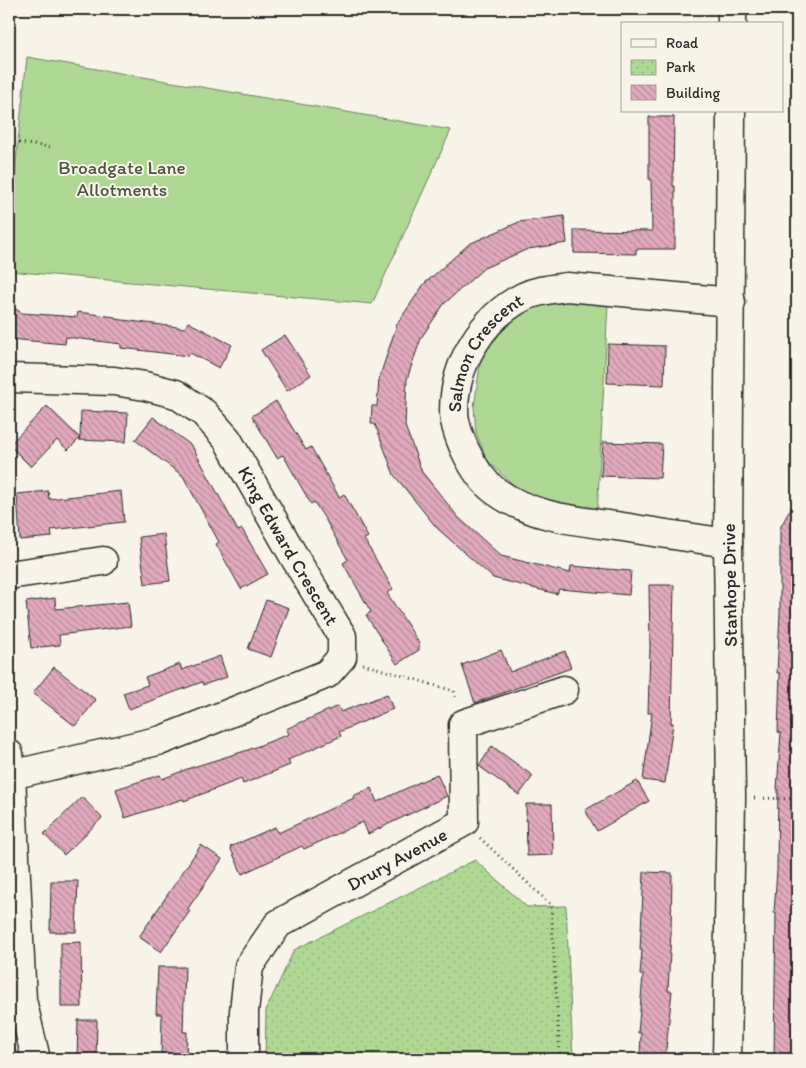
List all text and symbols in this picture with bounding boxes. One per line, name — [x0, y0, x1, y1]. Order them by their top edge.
legend — [621, 22, 784, 112]
text: Road — [666, 34, 699, 52]
text: Park — [666, 58, 696, 76]
text: Building — [666, 84, 720, 102]
park label: Broadgate Lane Allotments — [58, 156, 186, 201]
street label: Salmon Crescent — [443, 288, 527, 413]
street label: King Edward Crescent — [233, 462, 344, 629]
street label: Stanhope Drive — [717, 523, 742, 647]
street label: Drury Avenue — [343, 823, 451, 896]

